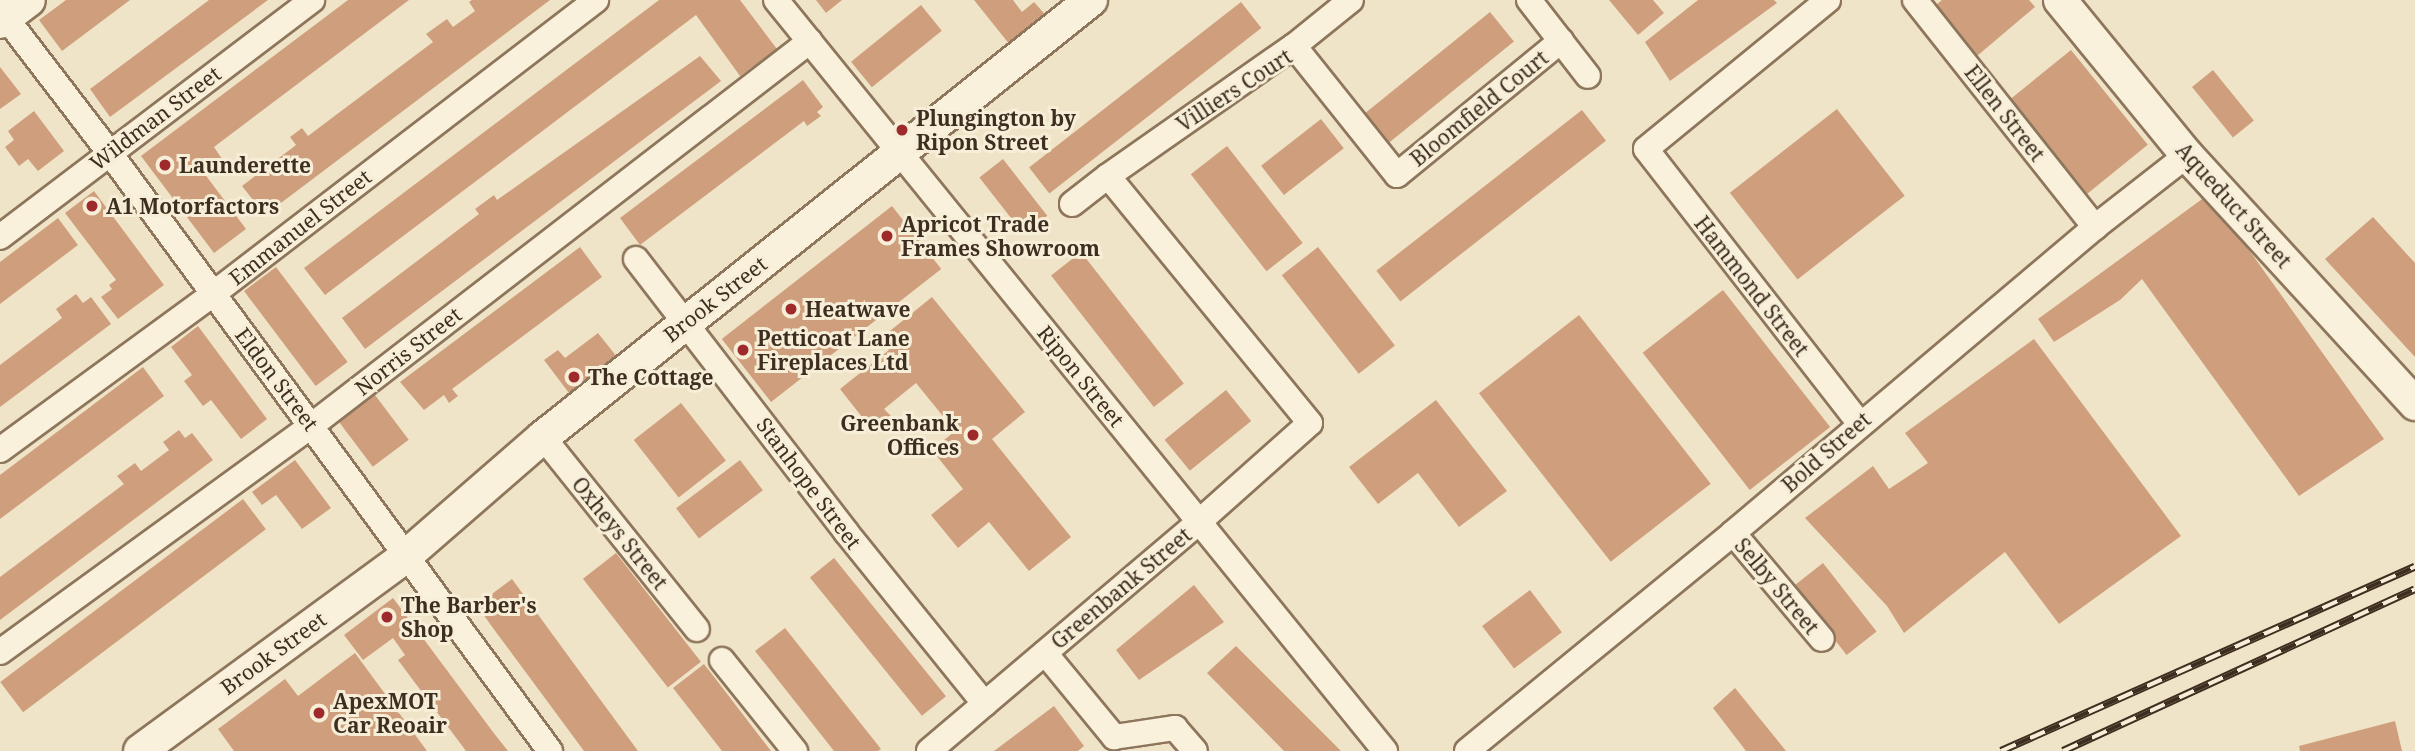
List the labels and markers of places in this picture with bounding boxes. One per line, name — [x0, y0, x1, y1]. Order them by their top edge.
place label: Plungington by Ripon Street — [916, 105, 1076, 155]
marker: Plungington by Ripon Street — [894, 122, 910, 138]
place label: Launderette — [179, 152, 311, 178]
marker: Launderette — [157, 157, 173, 173]
place label: A1 Motorfactors — [106, 193, 279, 219]
marker: A1 Motorfactors — [84, 198, 100, 214]
place label: Apricot Trade Frames Showroom — [901, 211, 1100, 261]
marker: Apricot Trade Frames Showroom — [879, 228, 895, 244]
place label: Heatwave — [805, 296, 911, 322]
marker: Heatwave — [783, 301, 799, 317]
place label: Petticoat Lane Fireplaces Ltd — [757, 325, 910, 375]
marker: Petticoat Lane Fireplaces Ltd — [735, 342, 751, 358]
place label: The Cottage — [588, 364, 714, 390]
marker: The Cottage — [566, 369, 582, 385]
place label: Greenbank Offices — [840, 410, 959, 460]
marker: Greenbank Offices — [965, 427, 981, 443]
place label: The Barber's Shop — [401, 592, 537, 642]
marker: The Barber's Shop — [379, 609, 395, 625]
place label: ApexMOT Car Reoair — [333, 688, 447, 738]
marker: ApexMOT Car Reoair — [311, 705, 327, 721]

